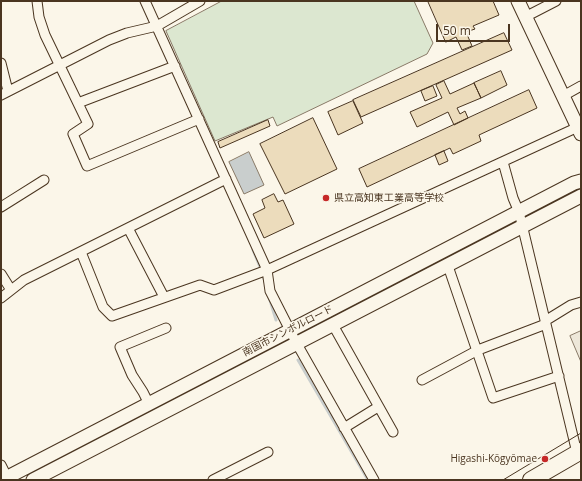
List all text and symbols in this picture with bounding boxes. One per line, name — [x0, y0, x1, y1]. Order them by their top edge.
scale bar — [438, 16, 512, 42]
text: 50 m — [443, 22, 471, 39]
place label: 県立高知東工業高等学校 — [334, 192, 444, 204]
marker: 県立高知東工業高等学校 — [321, 193, 331, 203]
street label: 南国市シンボルロード — [241, 303, 335, 359]
place label: Higashi-Kōgyōmae — [450, 453, 537, 465]
marker: Higashi-Kōgyōmae — [540, 454, 550, 464]

